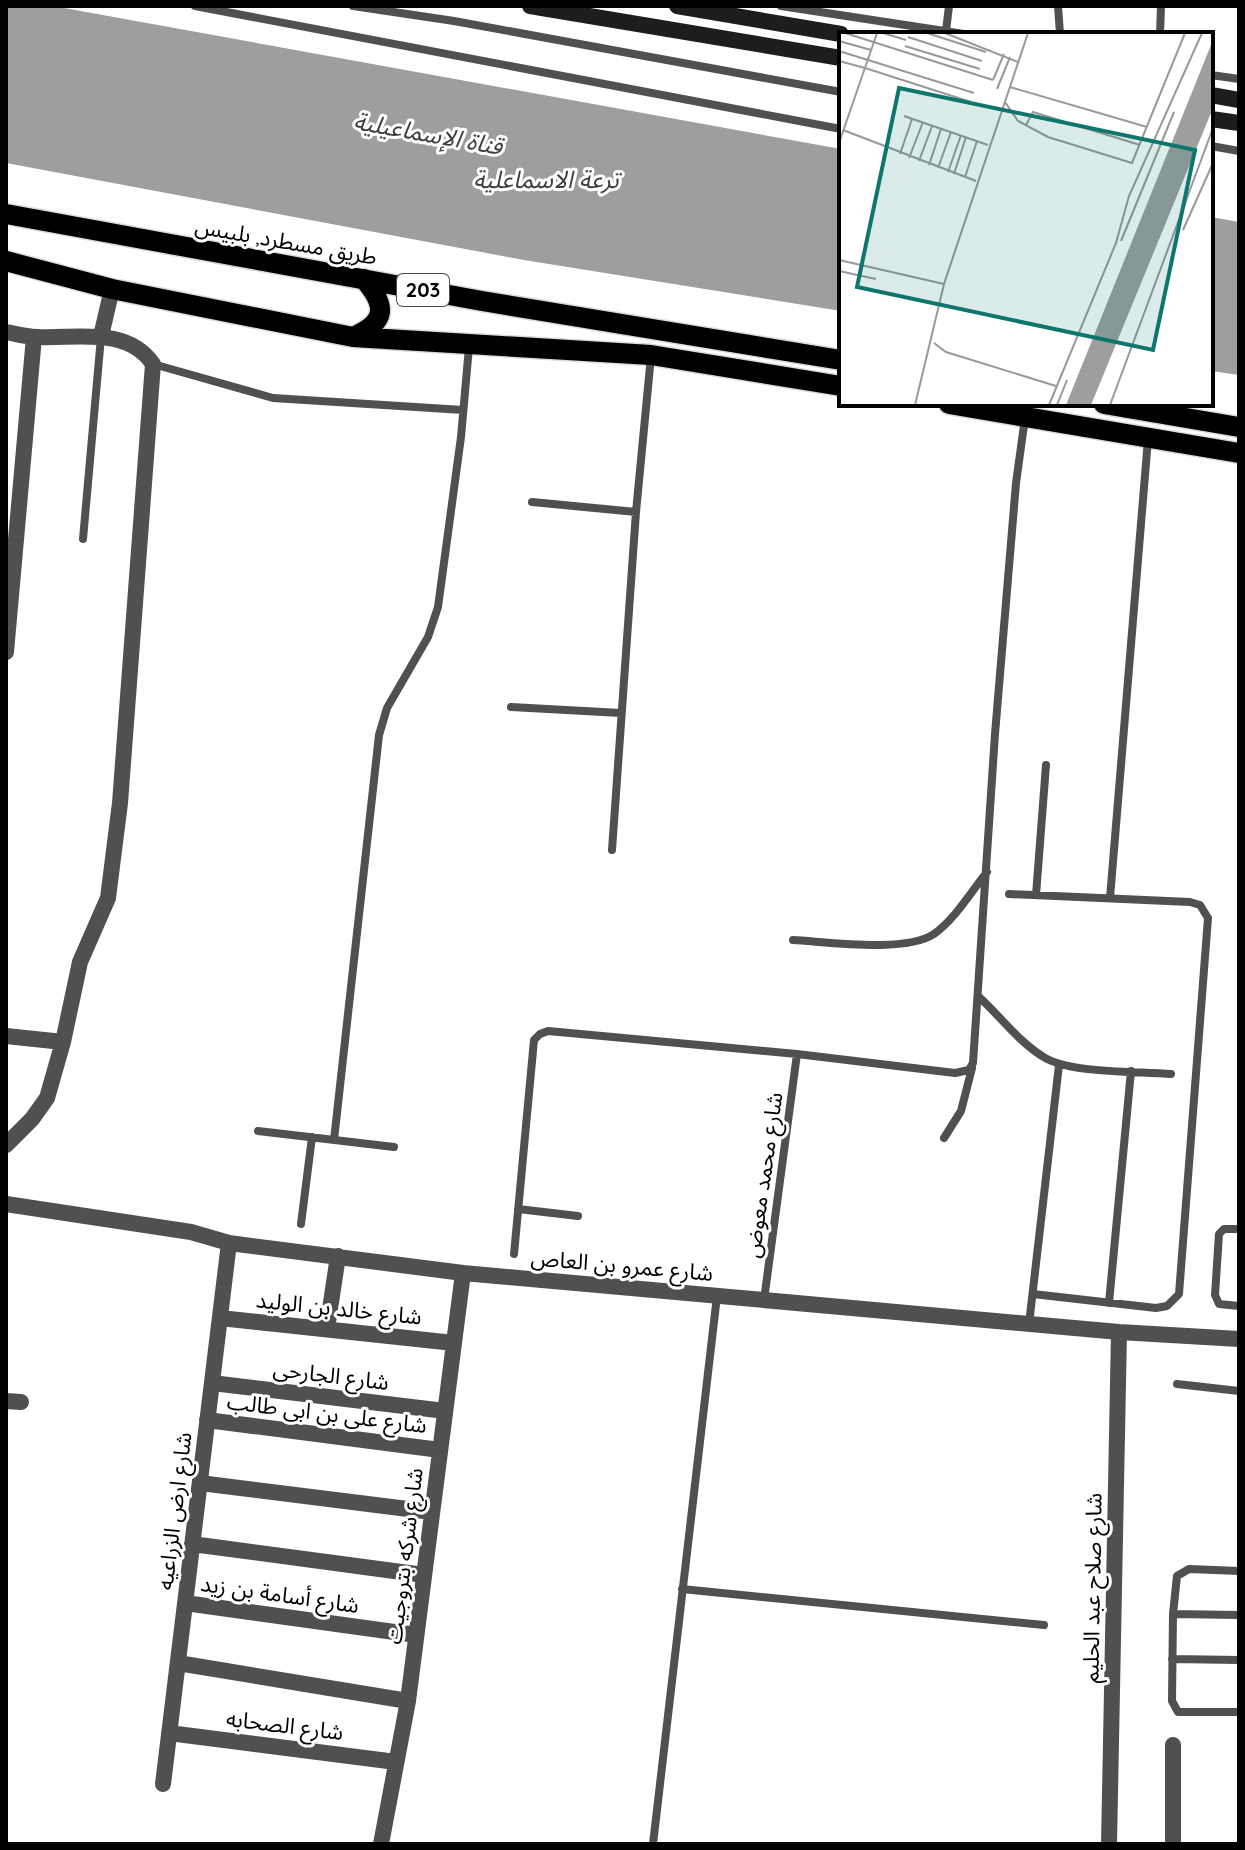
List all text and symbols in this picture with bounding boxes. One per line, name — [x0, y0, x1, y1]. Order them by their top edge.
inset map — [839, 32, 1213, 406]
water label: قناة الإسماعيلية — [351, 105, 507, 163]
water label: ترعة الاسماعلية — [473, 164, 623, 194]
street label: طريق مسطرد, بلبيس — [193, 211, 379, 271]
road number: 203 — [397, 274, 449, 306]
street label: شارع محمد معوض — [738, 1090, 791, 1260]
street label: شارع عمرو بن العاص — [529, 1243, 714, 1290]
street label: شارع خالد بن الوليد — [254, 1285, 423, 1334]
street label: شارع الجارحى — [271, 1354, 391, 1399]
street label: شارع على بن ابى طالب — [225, 1387, 429, 1442]
street label: شارع ارض الزراعيه — [150, 1431, 201, 1592]
street label: شارع شركه بتروجيت — [379, 1466, 432, 1646]
street label: شارع صلاح عبد الحليم — [1076, 1493, 1111, 1684]
street label: شارع أسامة بن زيد — [199, 1569, 361, 1622]
street label: شارع الصحابه — [224, 1704, 345, 1749]

